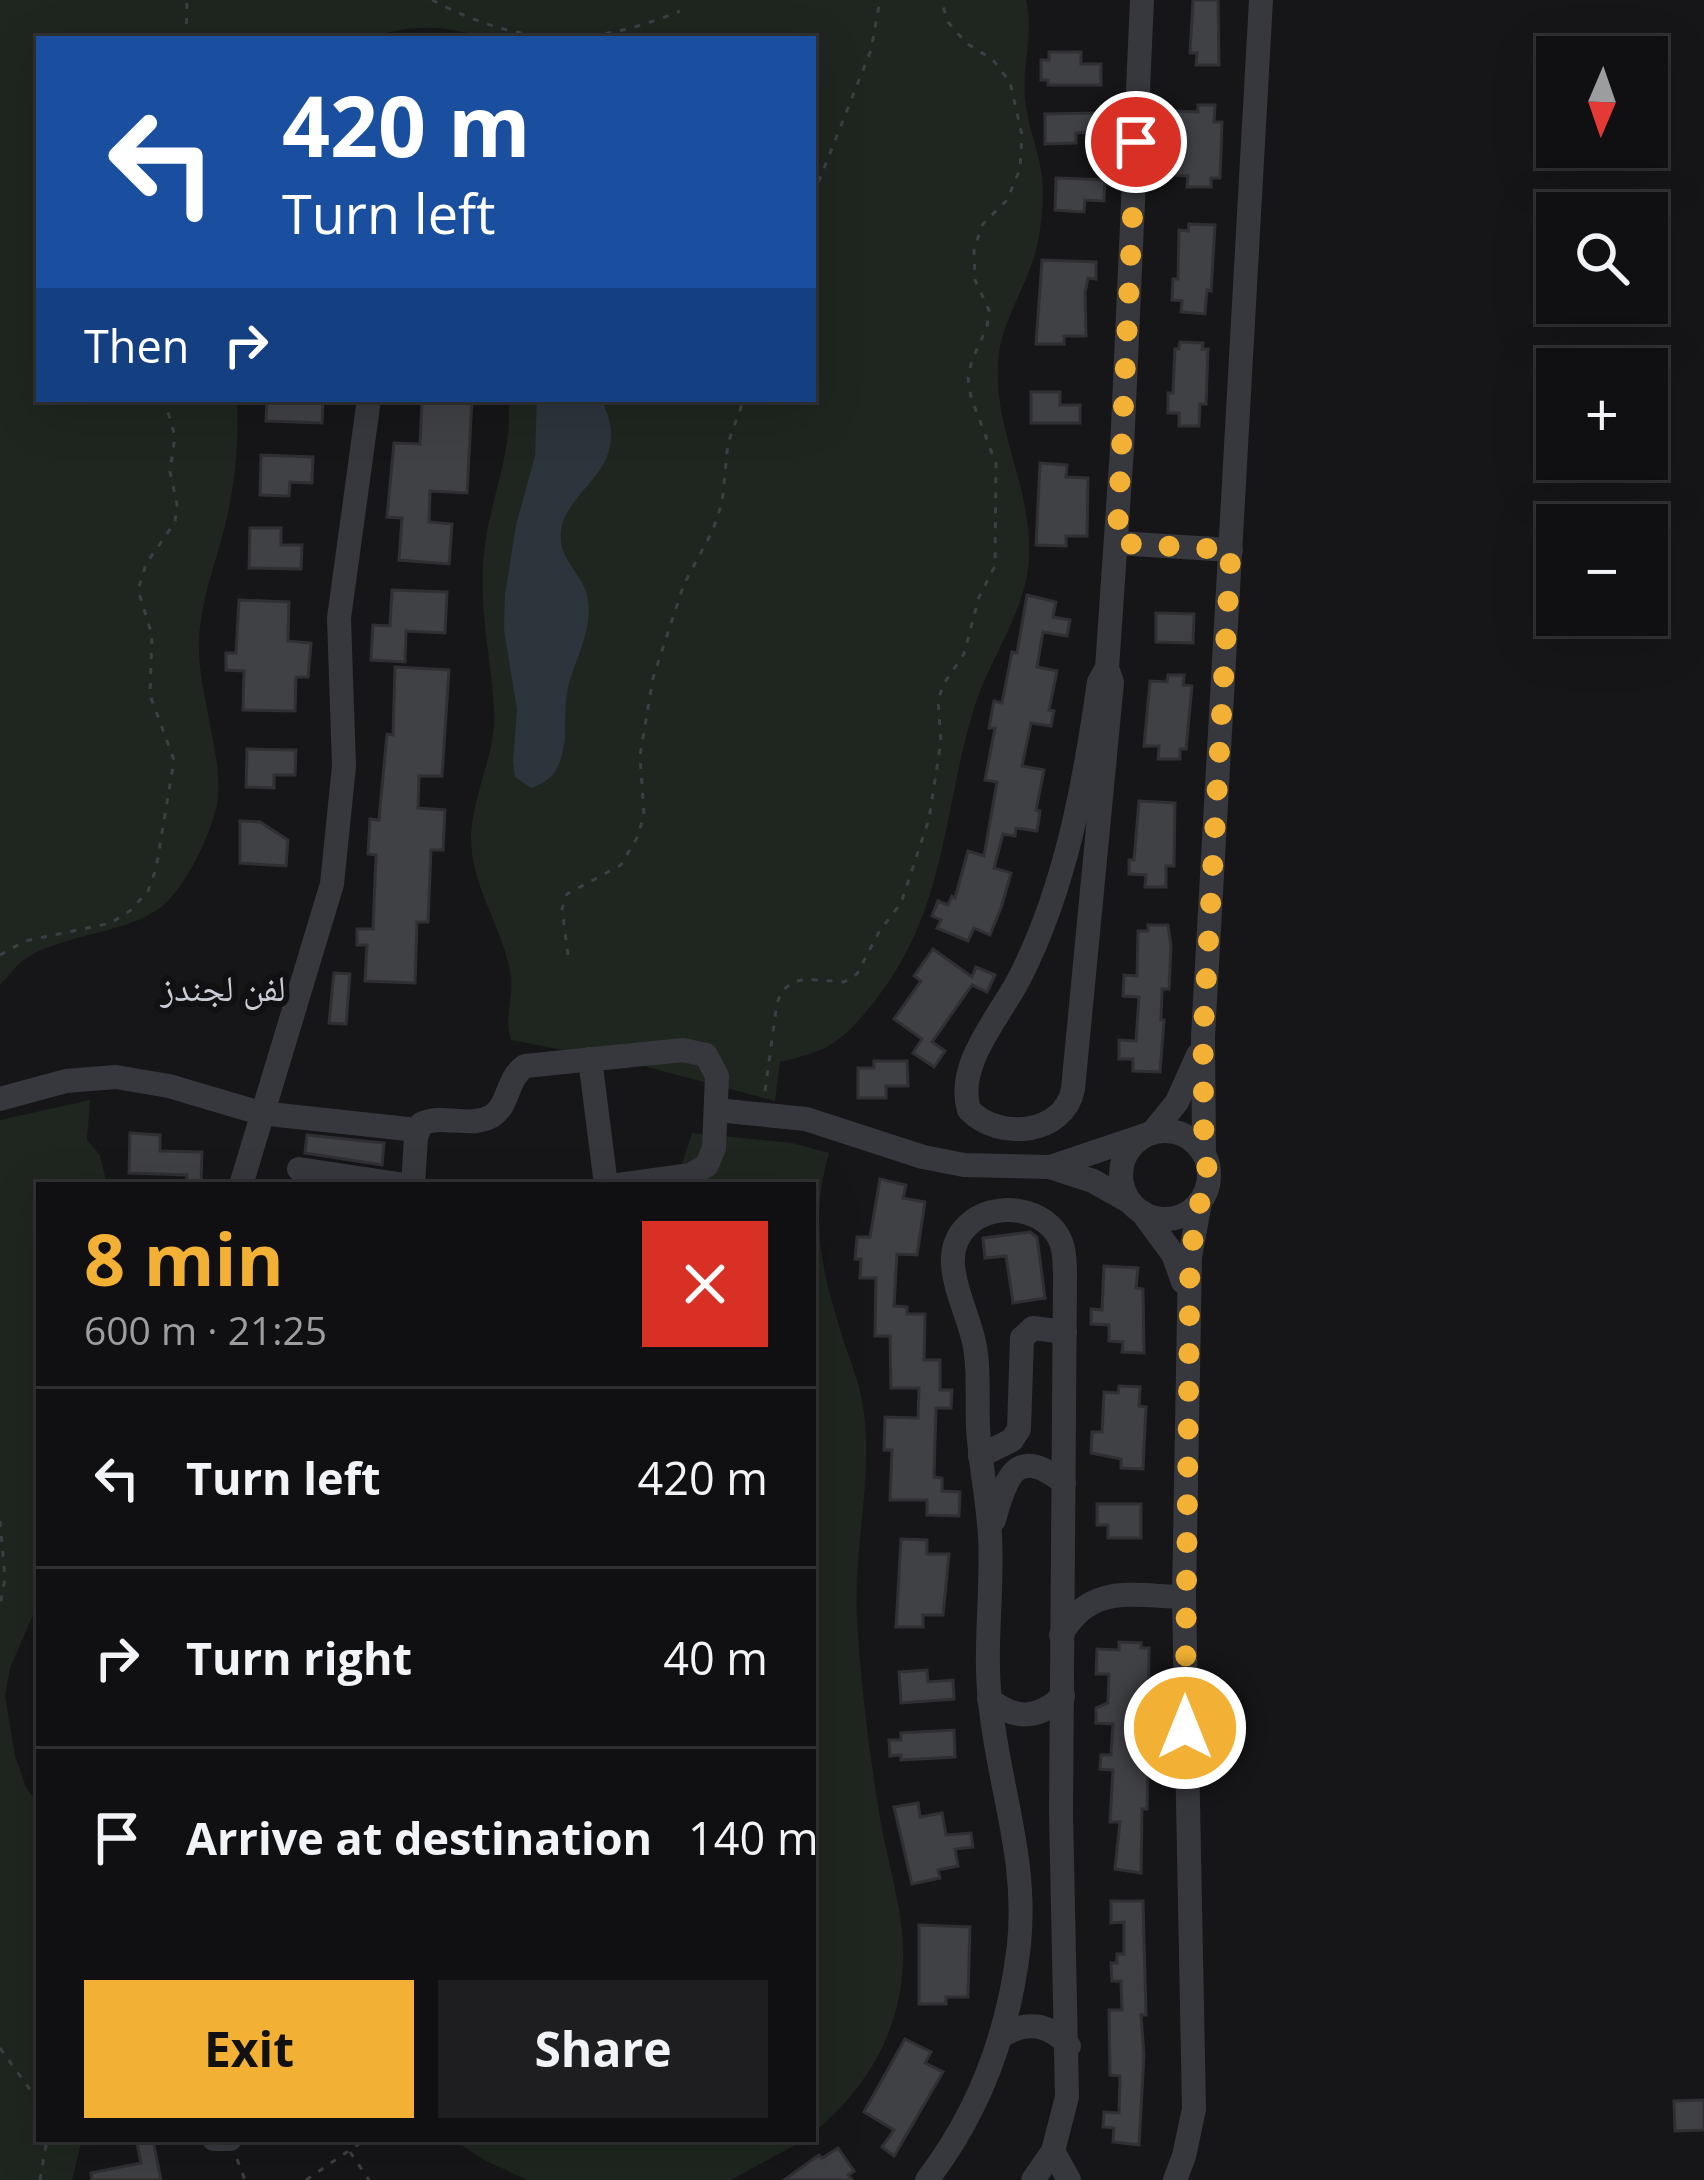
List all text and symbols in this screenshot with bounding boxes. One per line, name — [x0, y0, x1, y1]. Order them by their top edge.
north arrow — [1536, 36, 1668, 168]
map controls — [1536, 36, 1668, 636]
text: 420 m — [282, 67, 530, 182]
icon: left — [84, 84, 240, 240]
pin — [1085, 91, 1187, 193]
icon: arrive — [1103, 109, 1169, 175]
text: Turn left — [282, 176, 495, 250]
button: search — [1536, 192, 1668, 324]
icon: right — [213, 312, 279, 378]
text: Then — [84, 315, 189, 376]
button: + — [1536, 348, 1668, 480]
button: − — [1536, 504, 1668, 636]
district label: لفن لجندز — [159, 963, 286, 1012]
text: 8 min — [84, 1209, 284, 1307]
button: close — [642, 1221, 768, 1347]
text: 600 m · 21:25 — [84, 1303, 327, 1356]
icon: left — [84, 1445, 150, 1511]
text: Turn left — [186, 1447, 381, 1508]
text: 420 m — [637, 1447, 768, 1508]
icon: right — [84, 1625, 150, 1691]
text: Turn right — [186, 1627, 412, 1688]
text: 40 m — [663, 1627, 768, 1688]
position arrow — [1122, 1665, 1248, 1791]
icon: arrive — [84, 1805, 150, 1871]
text: Arrive at destination — [186, 1807, 652, 1868]
text: 140 m — [688, 1807, 819, 1868]
button: Exit — [84, 1980, 414, 2118]
button: Share — [438, 1980, 768, 2118]

